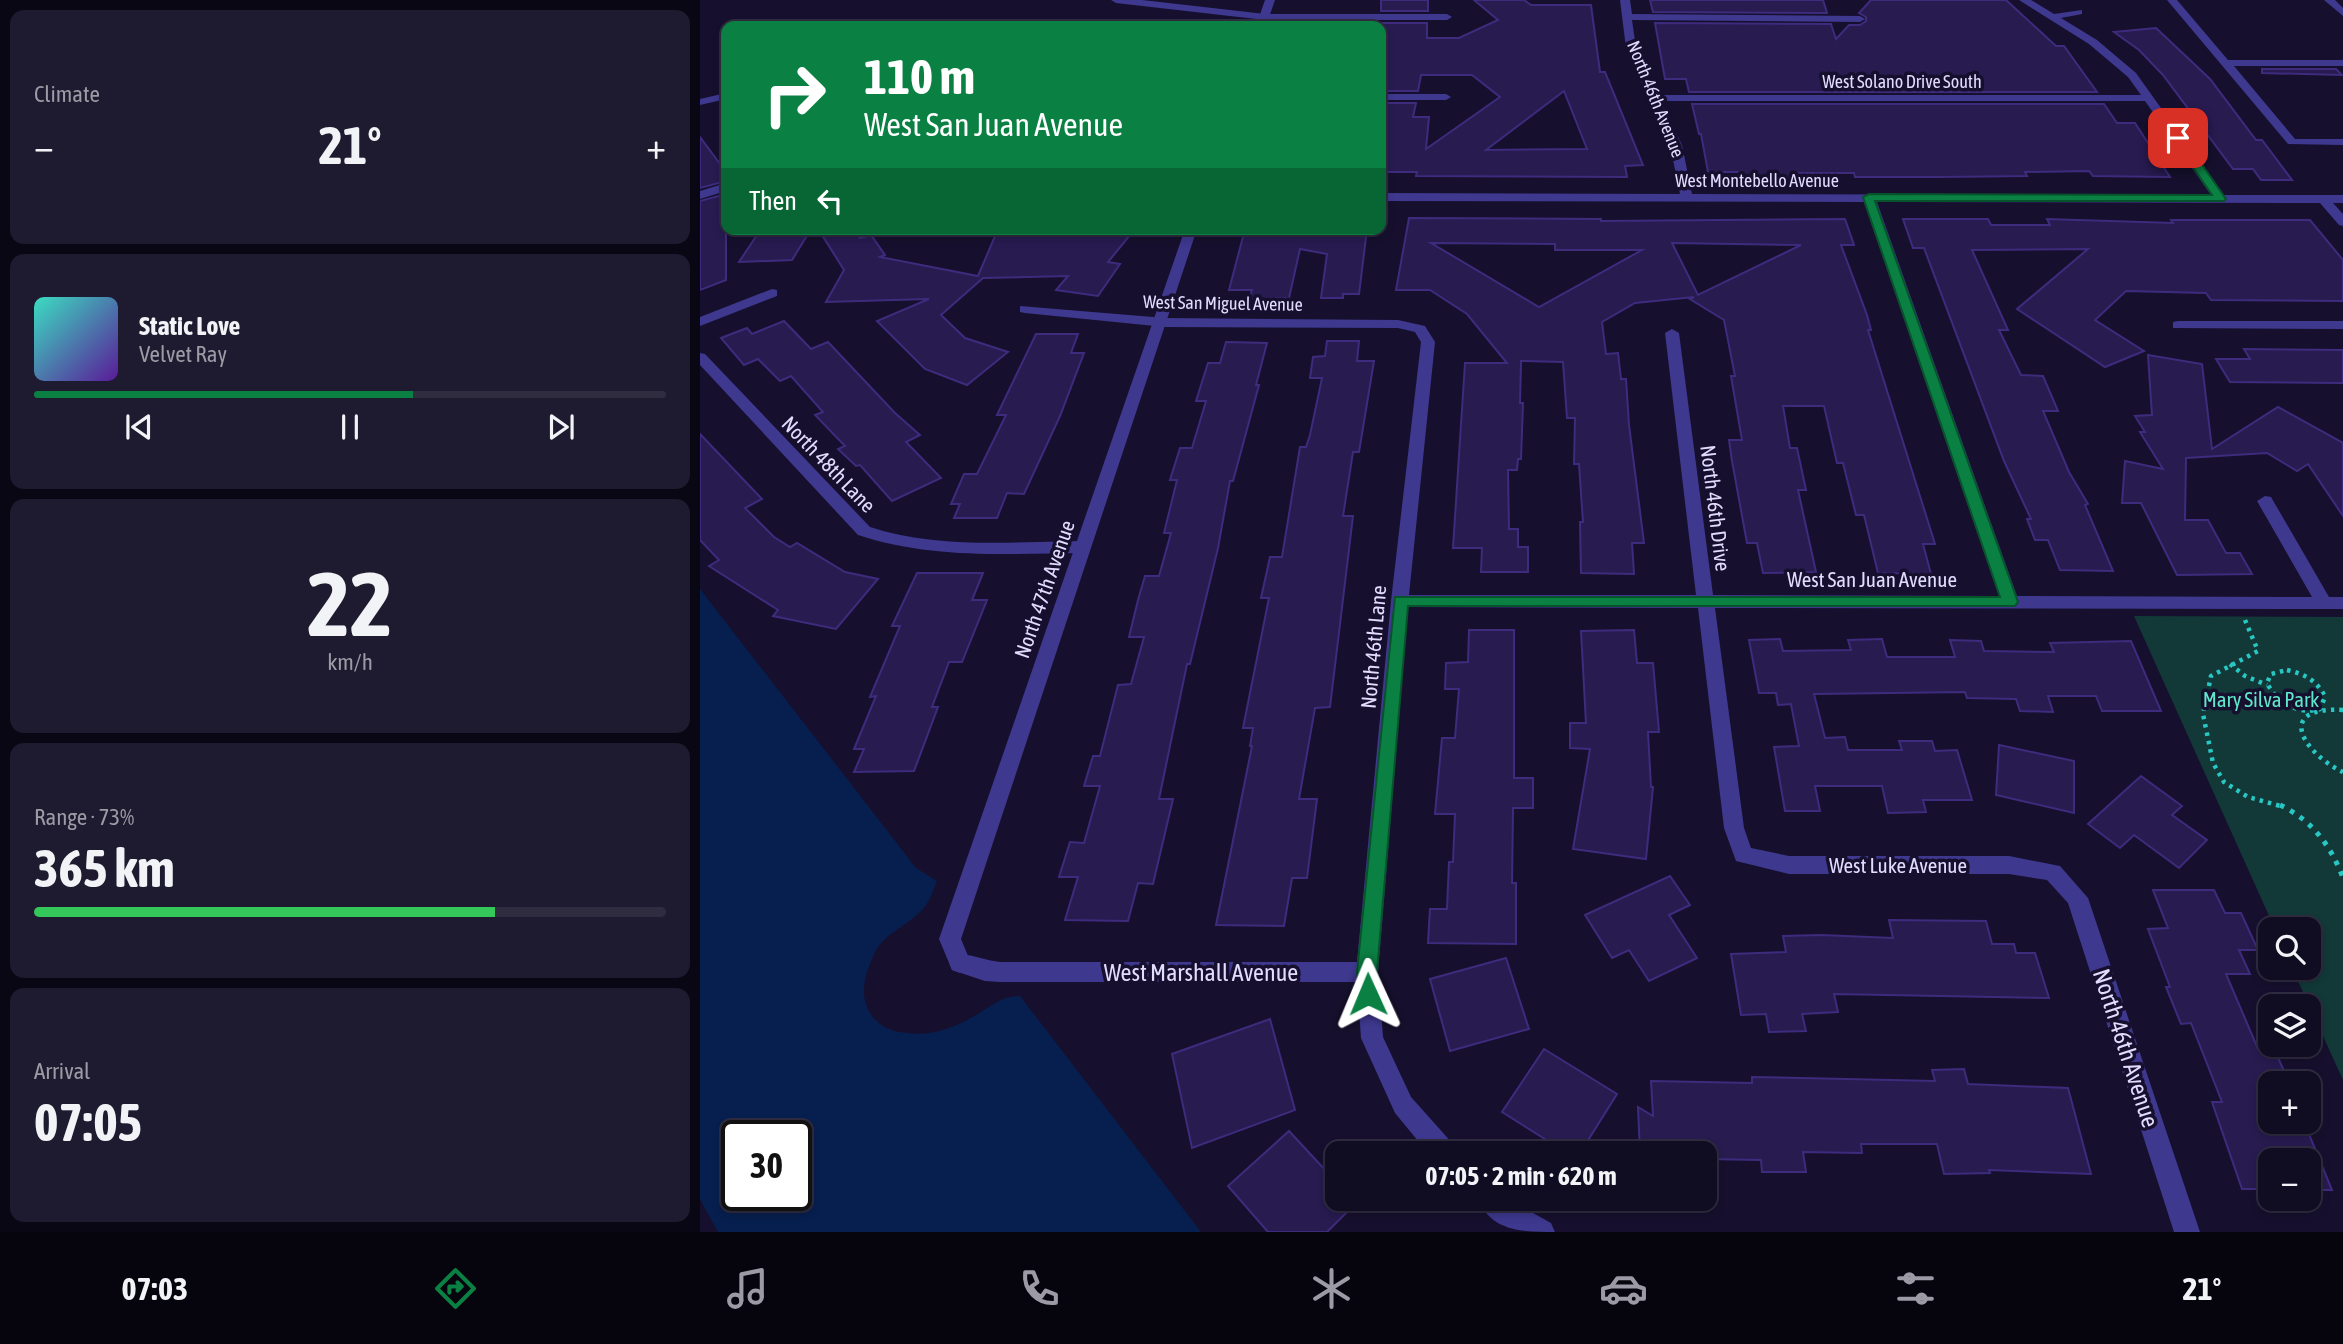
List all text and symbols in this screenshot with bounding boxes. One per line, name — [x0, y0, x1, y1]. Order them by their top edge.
street label: North 46th Avenue — [1623, 38, 1689, 160]
text: 110 m — [864, 48, 975, 104]
icon: right — [749, 49, 840, 140]
street label: West Solano Drive South — [1822, 71, 1982, 92]
text: Climate — [34, 81, 100, 107]
text: West San Juan Avenue — [864, 106, 1123, 143]
pin — [2148, 108, 2208, 168]
text: 21° — [318, 115, 382, 175]
icon: arrive — [2159, 119, 2197, 157]
text: − — [34, 124, 54, 167]
text: + — [646, 124, 666, 167]
street label: West Montebello Avenue — [1675, 170, 1839, 191]
icon: left — [811, 182, 849, 220]
text: Then — [749, 186, 797, 216]
street label: West San Miguel Avenue — [1143, 291, 1303, 315]
text: Static Love — [139, 311, 240, 341]
text: Velvet Ray — [139, 341, 227, 367]
icon: previous — [120, 408, 158, 446]
icon: pause — [331, 408, 369, 446]
icon: next — [542, 408, 580, 446]
street label: North 48th Lane — [777, 411, 881, 517]
street label: North 46th Drive — [1696, 444, 1736, 572]
street label: North 47th Avenue — [1009, 517, 1079, 661]
text: 22 — [307, 551, 393, 655]
street label: West San Juan Avenue — [1787, 567, 1957, 591]
street label: North 46th Lane — [1356, 584, 1390, 710]
text: km/h — [327, 649, 373, 675]
park label: Mary Silva Park — [2203, 687, 2319, 711]
text: Range · 73% — [34, 804, 134, 830]
text: 365 km — [34, 838, 175, 898]
street label: West Luke Avenue — [1829, 853, 1967, 877]
map controls — [2258, 917, 2321, 1211]
button: search — [2258, 917, 2321, 980]
position arrow — [1331, 957, 1405, 1031]
street label: West Marshall Avenue — [1104, 959, 1298, 986]
street label: North 46th Avenue — [2088, 965, 2164, 1131]
button: layers — [2258, 994, 2321, 1057]
text: Arrival — [34, 1058, 90, 1084]
button: + — [2258, 1071, 2321, 1134]
text: 07:05 — [34, 1092, 142, 1152]
speed limit sign: 30 — [721, 1120, 812, 1211]
button: − — [2258, 1148, 2321, 1211]
text: 07:05 · 2 min · 620 m — [1425, 1161, 1617, 1191]
icon: directions — [431, 1264, 480, 1313]
icon: music — [723, 1264, 772, 1313]
icon: phone — [1015, 1264, 1064, 1313]
icon: climate — [1307, 1264, 1356, 1313]
icon: car — [1599, 1264, 1648, 1313]
icon: filters — [1891, 1264, 1940, 1313]
text: 07:03 — [121, 1270, 188, 1307]
text: 21° — [2183, 1270, 2221, 1307]

